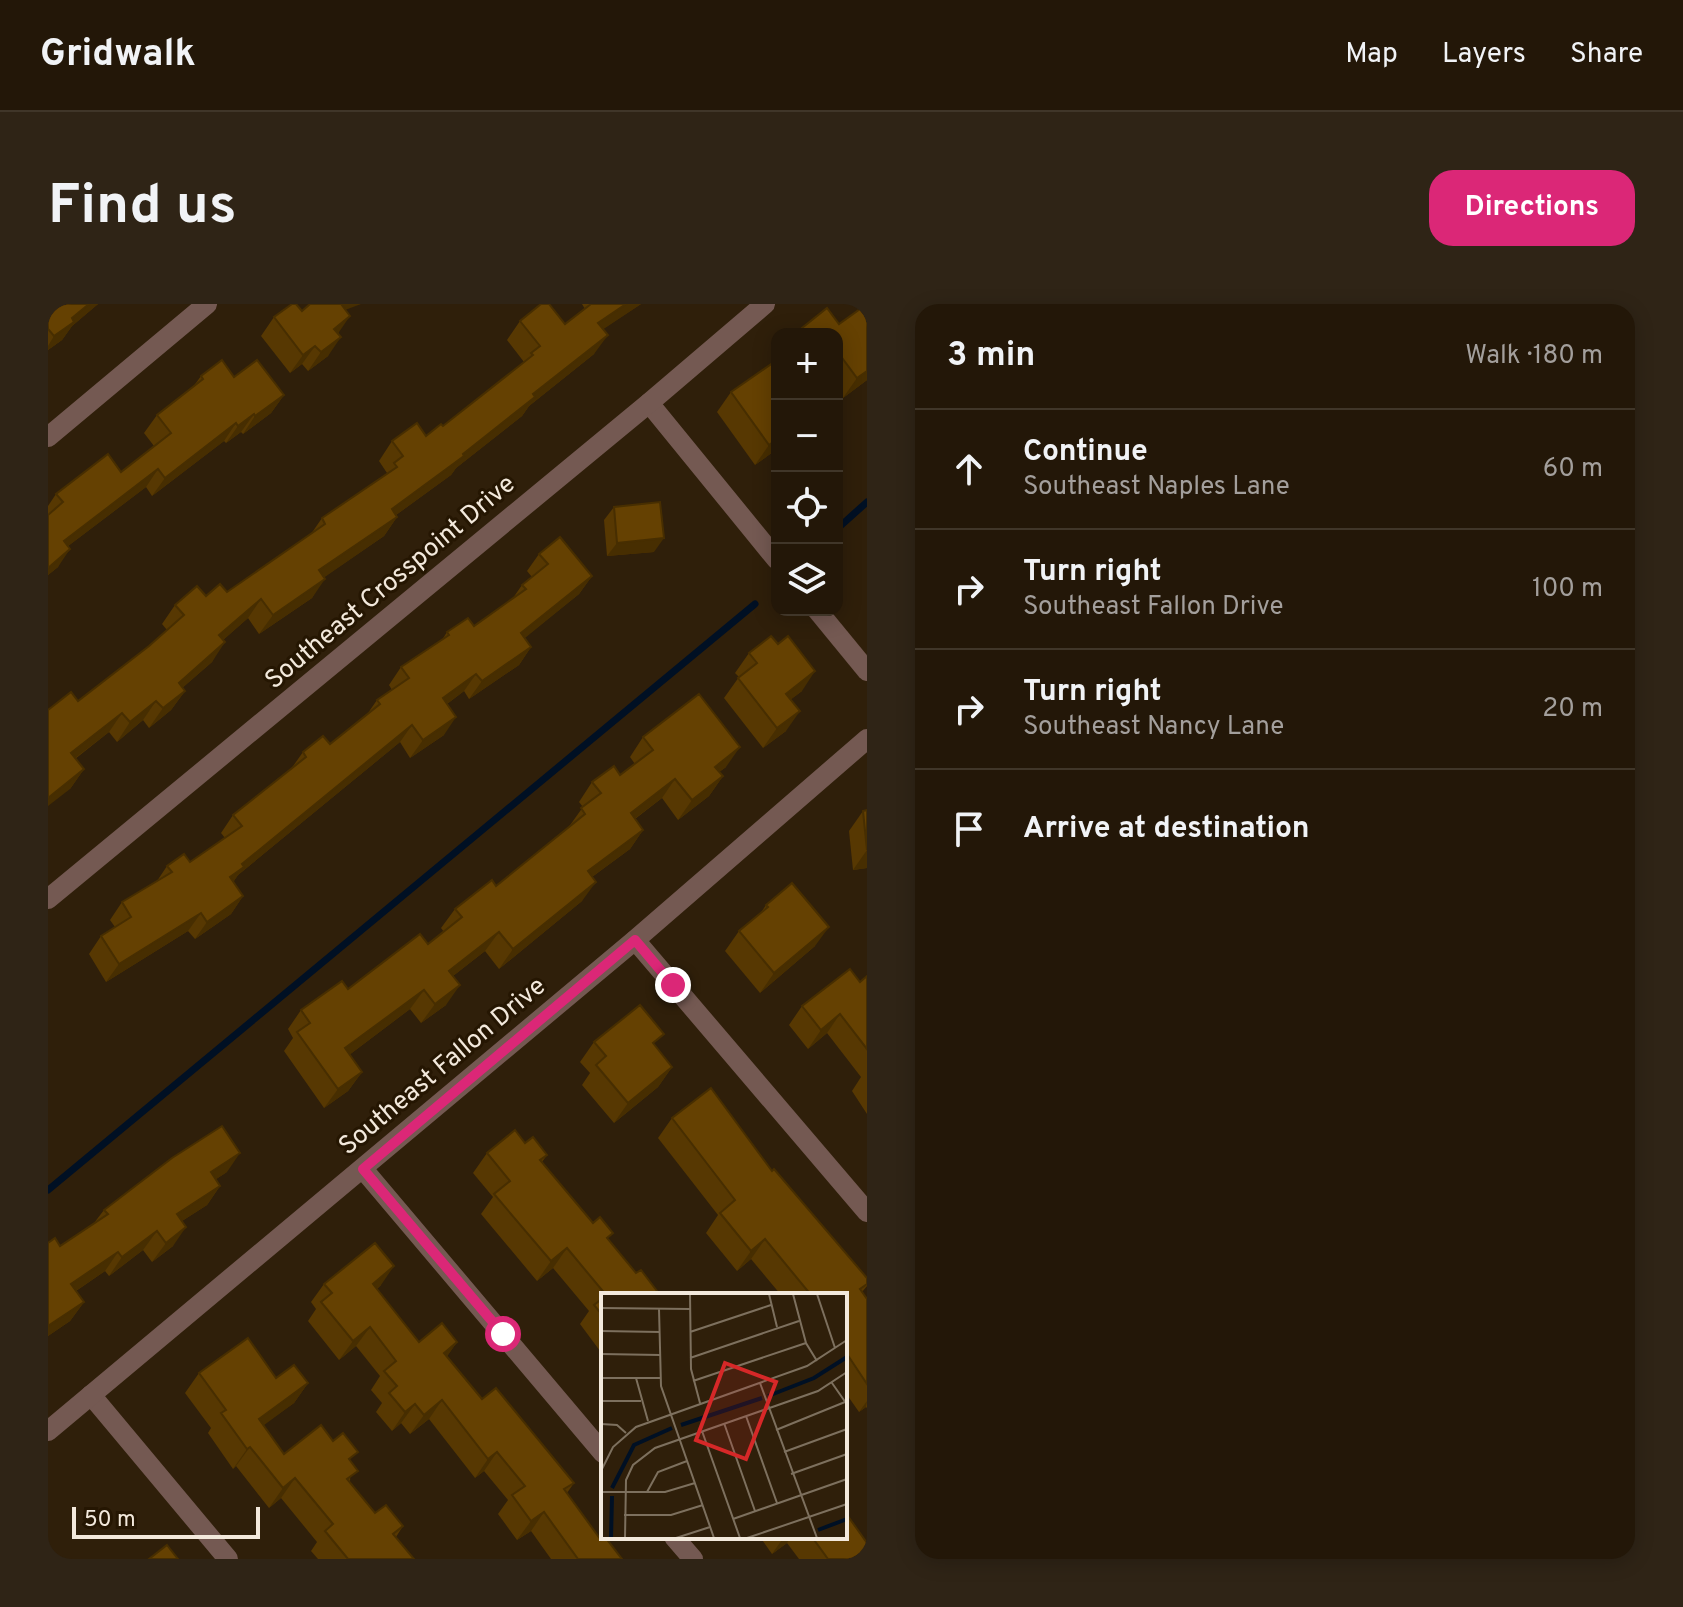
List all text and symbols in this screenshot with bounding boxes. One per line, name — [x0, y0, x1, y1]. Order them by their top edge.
text: Gridwalk — [40, 31, 196, 80]
text: Map — [1345, 37, 1398, 73]
text: Layers — [1442, 37, 1526, 73]
text: Share — [1570, 37, 1643, 73]
button: Directions — [1429, 170, 1635, 246]
text: Find us — [48, 173, 237, 243]
map controls — [771, 328, 843, 616]
button: + — [771, 328, 843, 400]
text: 3 min — [947, 335, 1035, 378]
text: Walk · 180 m — [1465, 340, 1603, 373]
button: − — [771, 400, 843, 472]
text: Continue — [1023, 434, 1148, 471]
icon: ahead — [947, 447, 991, 491]
text: 60 m — [1543, 453, 1603, 486]
street label: Southeast Crosspoint Drive — [259, 469, 523, 697]
text: Southeast Naples Lane — [1023, 471, 1290, 504]
button: locate — [771, 472, 843, 544]
button: layers — [771, 544, 843, 616]
text: Turn right — [1023, 554, 1161, 591]
icon: right — [947, 567, 991, 611]
text: 100 m — [1532, 573, 1603, 606]
text: Southeast Fallon Drive — [1023, 591, 1284, 624]
text: Turn right — [1023, 674, 1161, 711]
icon: right — [947, 687, 991, 731]
text: 20 m — [1542, 693, 1603, 726]
text: Southeast Nancy Lane — [1023, 711, 1284, 744]
icon: arrive — [947, 807, 991, 851]
text: Arrive at destination — [1023, 811, 1309, 848]
route end — [655, 967, 691, 1003]
street label: Southeast Fallon Drive — [333, 971, 553, 1163]
inset map — [601, 1293, 847, 1539]
route start — [485, 1316, 521, 1352]
scale bar — [72, 1503, 260, 1539]
text: 50 m — [84, 1507, 136, 1534]

